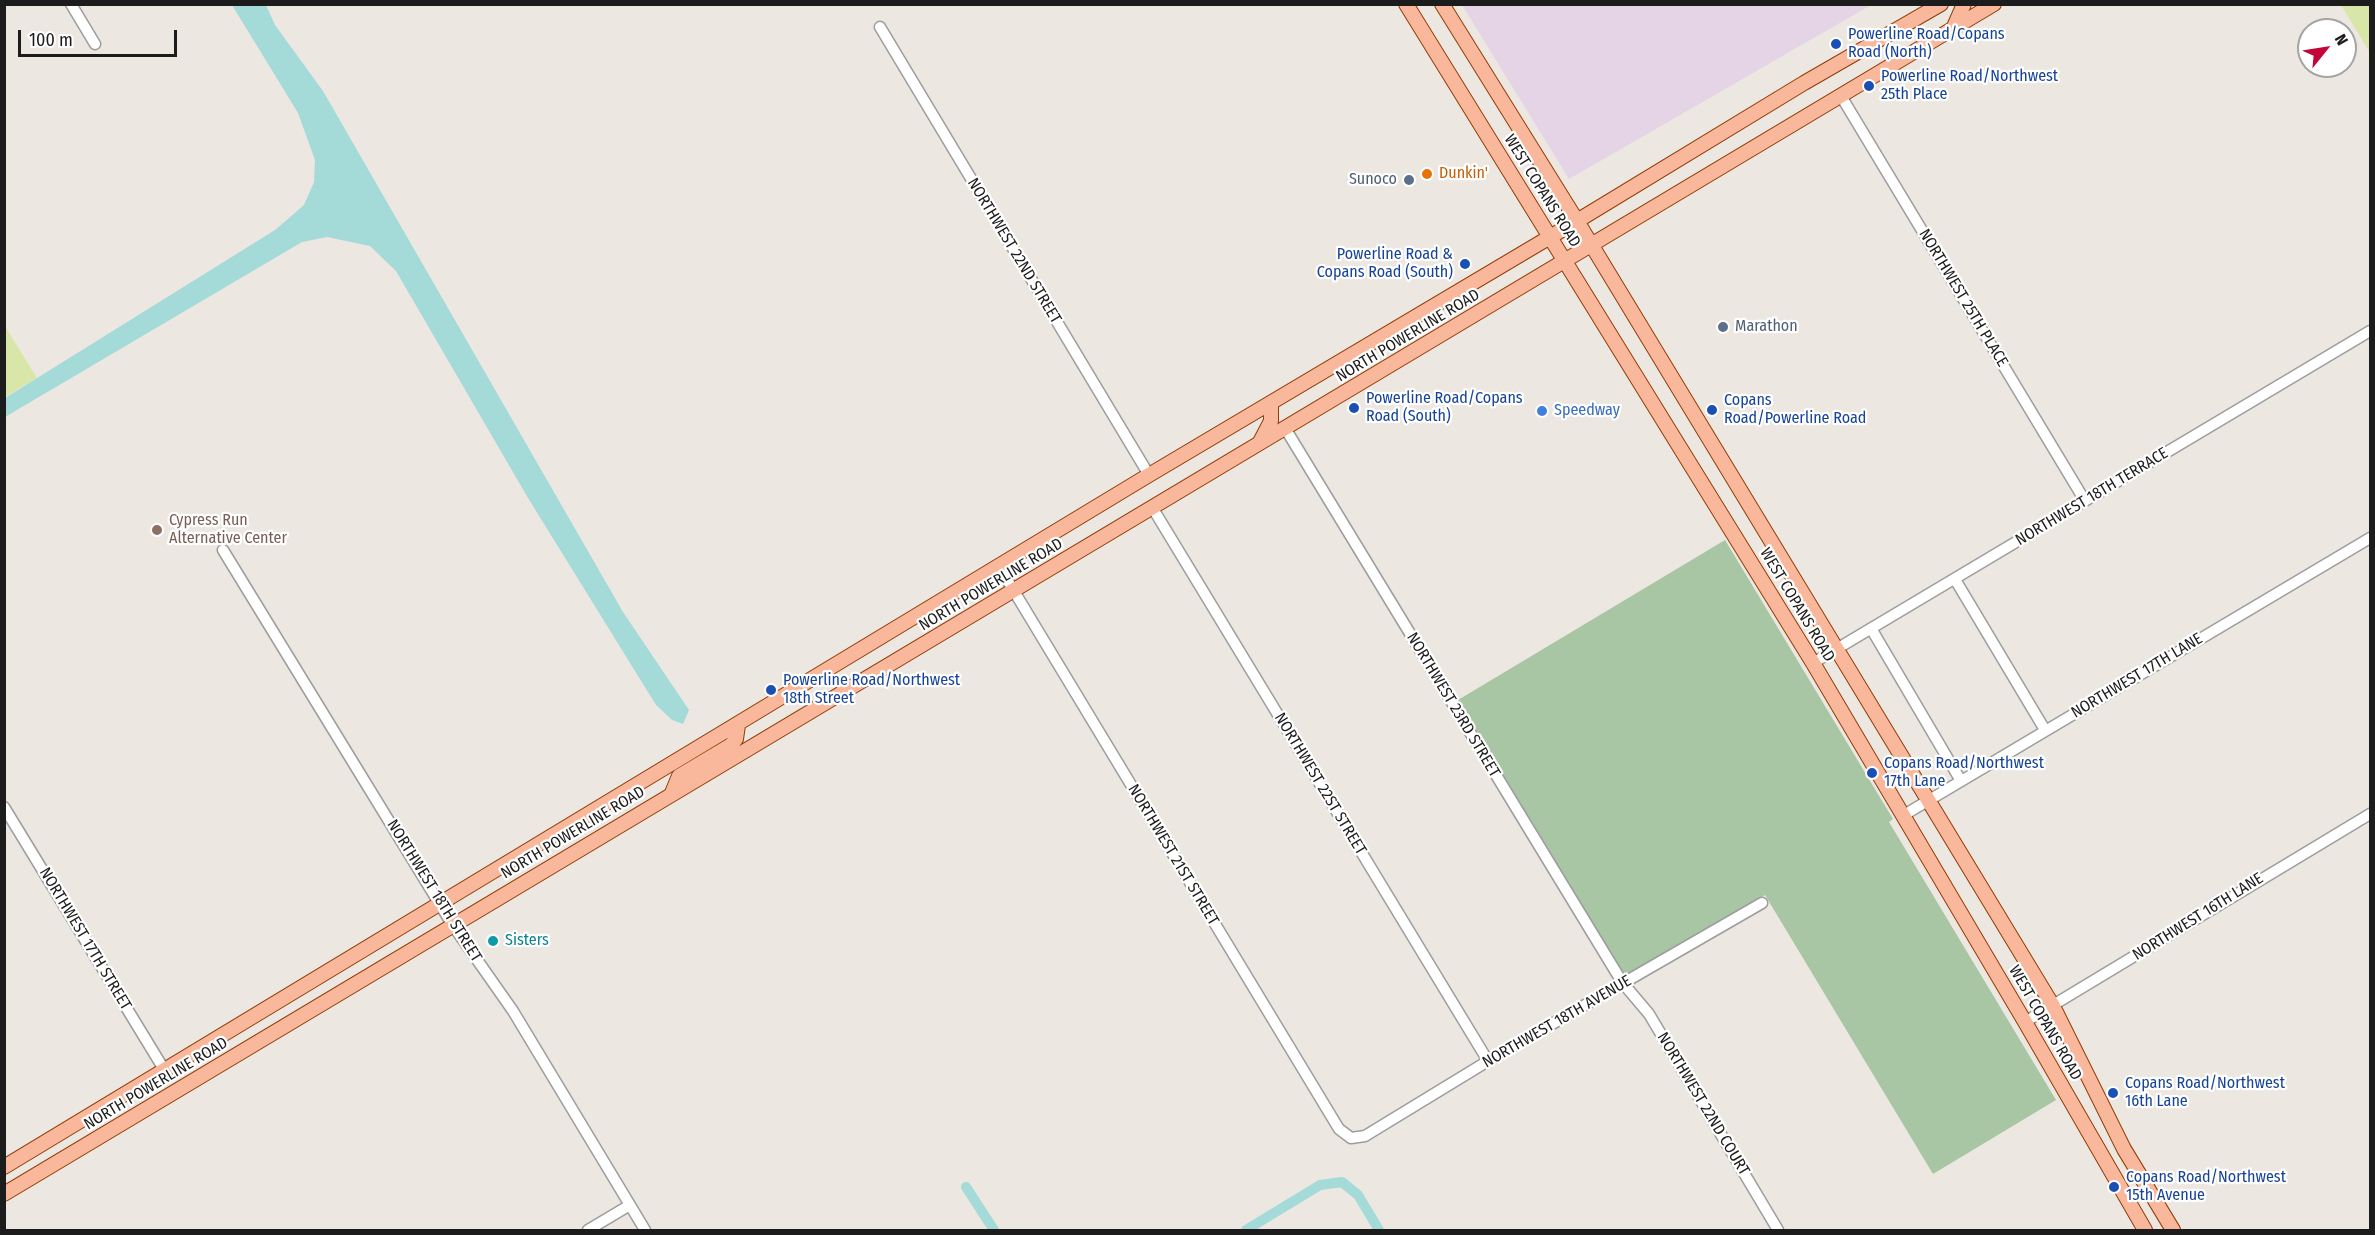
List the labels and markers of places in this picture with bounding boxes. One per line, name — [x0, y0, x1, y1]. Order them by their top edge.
place label: Powerline Road/Copans Road (North) — [1848, 25, 2005, 63]
marker: Powerline Road/Copans Road (North) — [1829, 37, 1843, 51]
place label: Powerline Road/Northwest 25th Place — [1881, 67, 2058, 105]
marker: Powerline Road/Northwest 25th Place — [1862, 79, 1876, 93]
place label: Dunkin' — [1439, 164, 1488, 184]
marker: Dunkin' — [1420, 167, 1434, 181]
place label: Sunoco — [1349, 170, 1397, 190]
marker: Sunoco — [1402, 173, 1416, 187]
place label: Powerline Road & Copans Road (South) — [1317, 245, 1453, 283]
marker: Powerline Road & Copans Road (South) — [1458, 257, 1472, 271]
place label: Marathon — [1735, 317, 1798, 337]
marker: Marathon — [1716, 320, 1730, 334]
place label: Powerline Road/Copans Road (South) — [1366, 389, 1523, 427]
place label: Copans Road/Powerline Road — [1724, 391, 1866, 429]
marker: Powerline Road/Copans Road (South) — [1347, 401, 1361, 415]
place label: Speedway — [1554, 401, 1620, 421]
marker: Copans Road/Powerline Road — [1705, 403, 1719, 417]
marker: Speedway — [1535, 404, 1549, 418]
place label: Cypress Run Alternative Center — [169, 511, 287, 549]
marker: Cypress Run Alternative Center — [150, 523, 164, 537]
place label: Powerline Road/Northwest 18th Street — [783, 671, 960, 709]
marker: Powerline Road/Northwest 18th Street — [764, 683, 778, 697]
place label: Copans Road/Northwest 17th Lane — [1884, 754, 2044, 792]
marker: Copans Road/Northwest 17th Lane — [1865, 766, 1879, 780]
place label: Sisters — [505, 931, 549, 951]
marker: Sisters — [486, 934, 500, 948]
place label: Copans Road/Northwest 16th Lane — [2125, 1074, 2285, 1112]
marker: Copans Road/Northwest 16th Lane — [2106, 1086, 2120, 1100]
place label: Copans Road/Northwest 15th Avenue — [2126, 1168, 2286, 1206]
marker: Copans Road/Northwest 15th Avenue — [2107, 1180, 2121, 1194]

